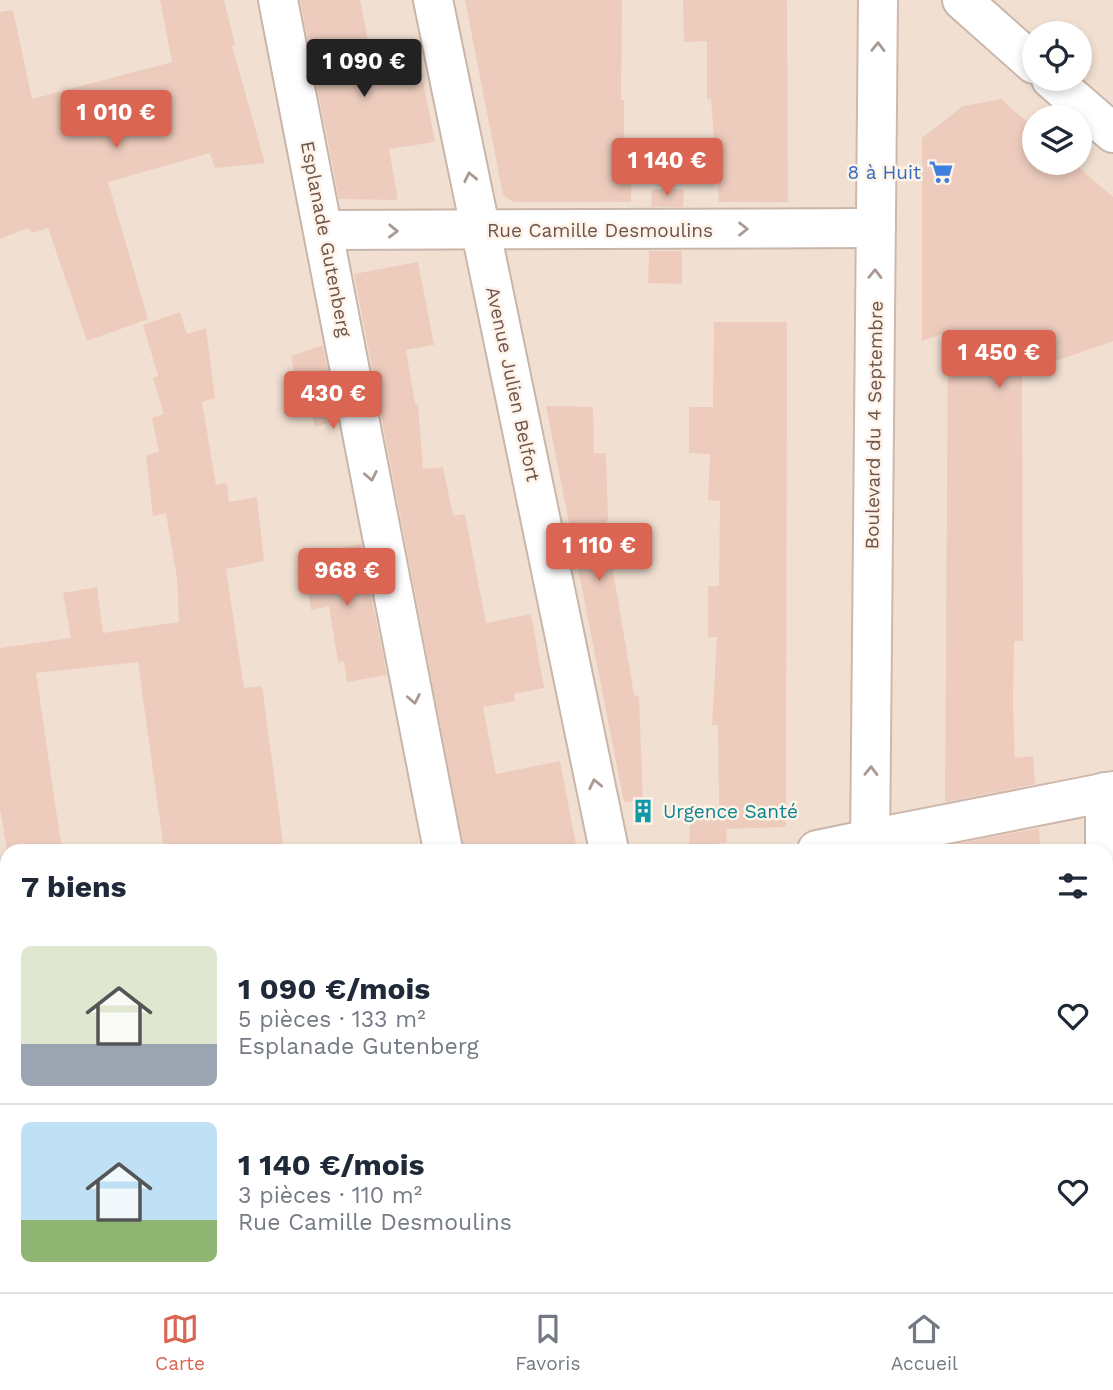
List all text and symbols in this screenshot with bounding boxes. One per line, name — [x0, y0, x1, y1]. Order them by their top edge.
map controls — [1022, 21, 1092, 175]
button: locate — [1022, 21, 1092, 91]
pin: 1 090 € — [299, 40, 429, 99]
one-way arrow — [870, 41, 886, 51]
text: 1 090 € — [322, 48, 406, 75]
pin: 1 010 € — [51, 90, 181, 150]
text: 1 010 € — [77, 99, 155, 126]
button: layers — [1022, 105, 1092, 175]
pin: 1 140 € — [602, 138, 732, 198]
street label: Esplanade Gutenberg — [296, 139, 356, 340]
text: 1 140 € — [628, 147, 706, 174]
supermarket icon: 8 à Huit — [927, 158, 955, 186]
place label: 8 à Huit — [847, 161, 921, 184]
one-way arrow — [464, 171, 479, 183]
street label: Rue Camille Desmoulins — [487, 219, 713, 242]
one-way arrow — [738, 221, 749, 237]
one-way arrow — [388, 223, 399, 238]
one-way arrow — [867, 268, 883, 279]
street label: Avenue Julien Belfort — [481, 285, 545, 484]
street label: Boulevard du 4 Septembre — [860, 300, 888, 550]
pin: 1 450 € — [934, 330, 1064, 390]
text: 1 450 € — [958, 339, 1040, 366]
pin: 430 € — [284, 372, 382, 431]
text: 430 € — [300, 380, 366, 407]
one-way arrow — [363, 470, 378, 482]
pin: 1 110 € — [534, 524, 664, 583]
text: 1 110 € — [562, 532, 636, 559]
pin: 968 € — [298, 548, 396, 608]
text: 968 € — [314, 557, 380, 584]
one-way arrow — [406, 693, 421, 705]
one-way arrow — [863, 765, 879, 776]
one-way arrow — [589, 778, 604, 790]
building icon: Urgence Santé — [629, 797, 657, 825]
place label: Urgence Santé — [663, 800, 798, 823]
icon: filters — [1054, 867, 1092, 905]
text: 7 biens — [21, 869, 127, 904]
text: 1 090 €/mois — [238, 971, 430, 1006]
icon: home — [77, 974, 161, 1058]
icon: heart — [1054, 997, 1092, 1035]
text: 5 pièces · 133 m² — [238, 1006, 426, 1033]
text: Esplanade Gutenberg — [238, 1033, 479, 1060]
text: 1 140 €/mois — [238, 1147, 424, 1182]
icon: home — [77, 1150, 161, 1234]
icon: heart — [1054, 1173, 1092, 1211]
text: 3 pièces · 110 m² — [238, 1182, 422, 1209]
text: Rue Camille Desmoulins — [238, 1209, 512, 1236]
tab: Carte — [155, 1310, 205, 1375]
tab: Favoris — [515, 1310, 580, 1375]
tab: Accueil — [891, 1310, 958, 1375]

